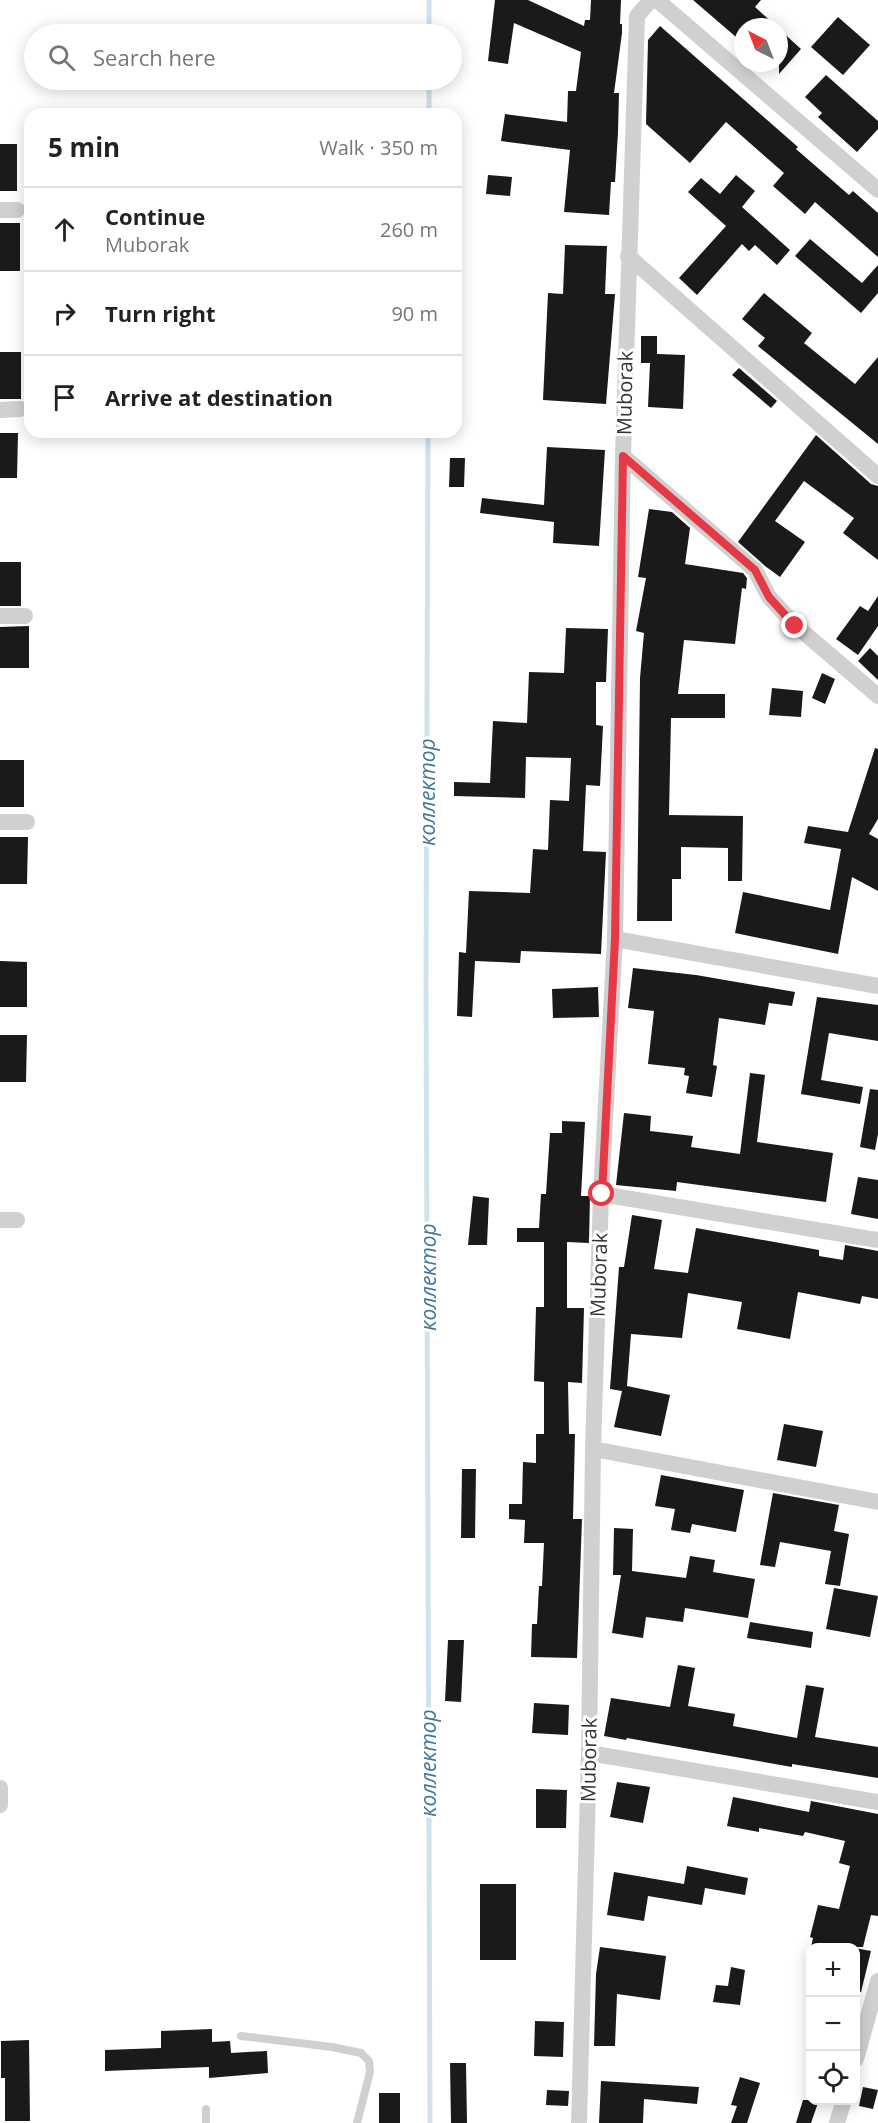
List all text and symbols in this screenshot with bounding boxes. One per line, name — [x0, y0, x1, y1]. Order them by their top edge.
north arrow — [734, 18, 788, 72]
search box — [24, 24, 462, 90]
icon: search — [45, 41, 78, 74]
text: Search here — [93, 42, 216, 72]
text: 5 min — [48, 129, 120, 165]
text: Walk · 350 m — [319, 134, 438, 161]
text: Continue — [105, 201, 205, 231]
icon: ahead — [48, 213, 81, 246]
text: 260 m — [380, 216, 438, 243]
text: Muborak — [105, 231, 189, 258]
icon: right — [48, 297, 81, 330]
text: Turn right — [105, 298, 216, 328]
text: 90 m — [391, 300, 438, 327]
street label: Muborak — [610, 350, 639, 435]
icon: arrive — [48, 381, 81, 414]
text: Arrive at destination — [105, 382, 333, 412]
route end — [781, 612, 807, 638]
water label: коллектор — [413, 738, 441, 846]
route start — [588, 1180, 614, 1206]
water label: коллектор — [414, 1223, 442, 1331]
street label: Muborak — [584, 1232, 613, 1318]
water label: коллектор — [414, 1709, 442, 1817]
street label: Muborak — [574, 1717, 603, 1802]
map controls — [806, 1943, 860, 2105]
button: + — [806, 1943, 860, 1997]
button: − — [806, 1997, 860, 2051]
button: locate — [806, 2051, 860, 2105]

